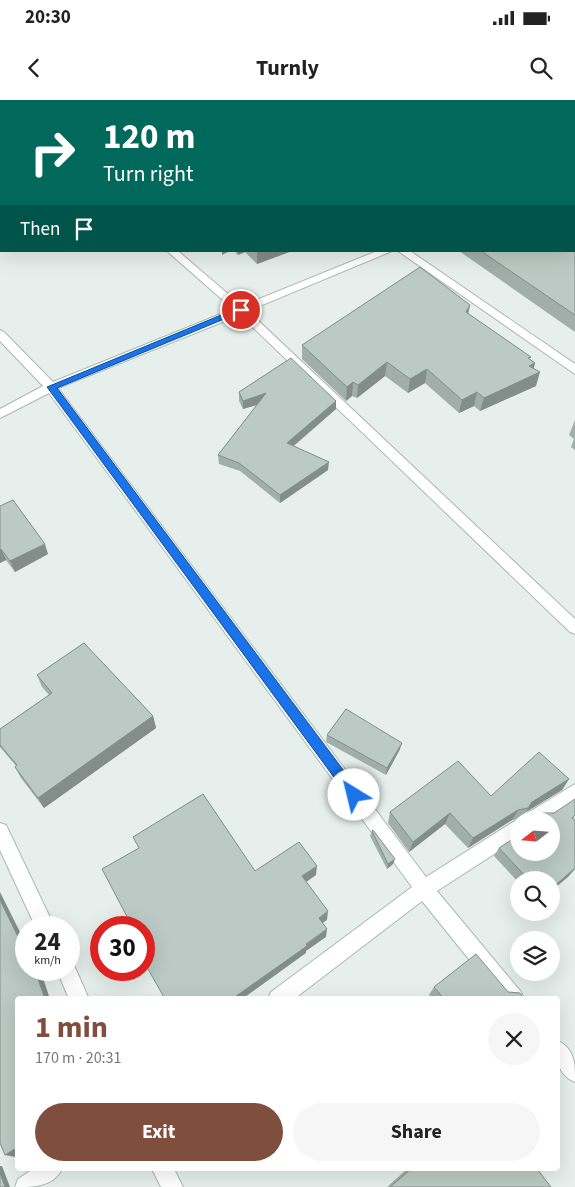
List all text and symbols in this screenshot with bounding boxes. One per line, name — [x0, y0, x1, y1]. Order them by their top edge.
text: 20:30 — [25, 4, 71, 31]
text: Turnly — [256, 52, 319, 84]
icon: back — [20, 54, 48, 82]
icon: search — [527, 54, 555, 82]
text: 120 m — [103, 112, 195, 162]
icon: right — [20, 120, 85, 185]
text: Turn right — [103, 158, 193, 190]
icon: arrive — [70, 215, 98, 243]
text: Then — [20, 216, 60, 243]
pin — [220, 289, 262, 331]
icon: arrive — [227, 296, 255, 324]
position arrow — [327, 768, 379, 820]
north arrow — [510, 811, 560, 861]
map controls — [510, 811, 560, 981]
button: search — [510, 871, 560, 921]
speed limit sign: 30 — [90, 916, 155, 981]
text: 24 — [34, 924, 61, 960]
button: layers — [510, 931, 560, 981]
text: km/h — [34, 952, 61, 969]
text: 1 min — [35, 1006, 108, 1049]
button: close — [488, 1013, 540, 1065]
text: 170 m · 20:31 — [35, 1047, 122, 1069]
button: Exit — [35, 1103, 283, 1161]
button: Share — [293, 1103, 540, 1161]

